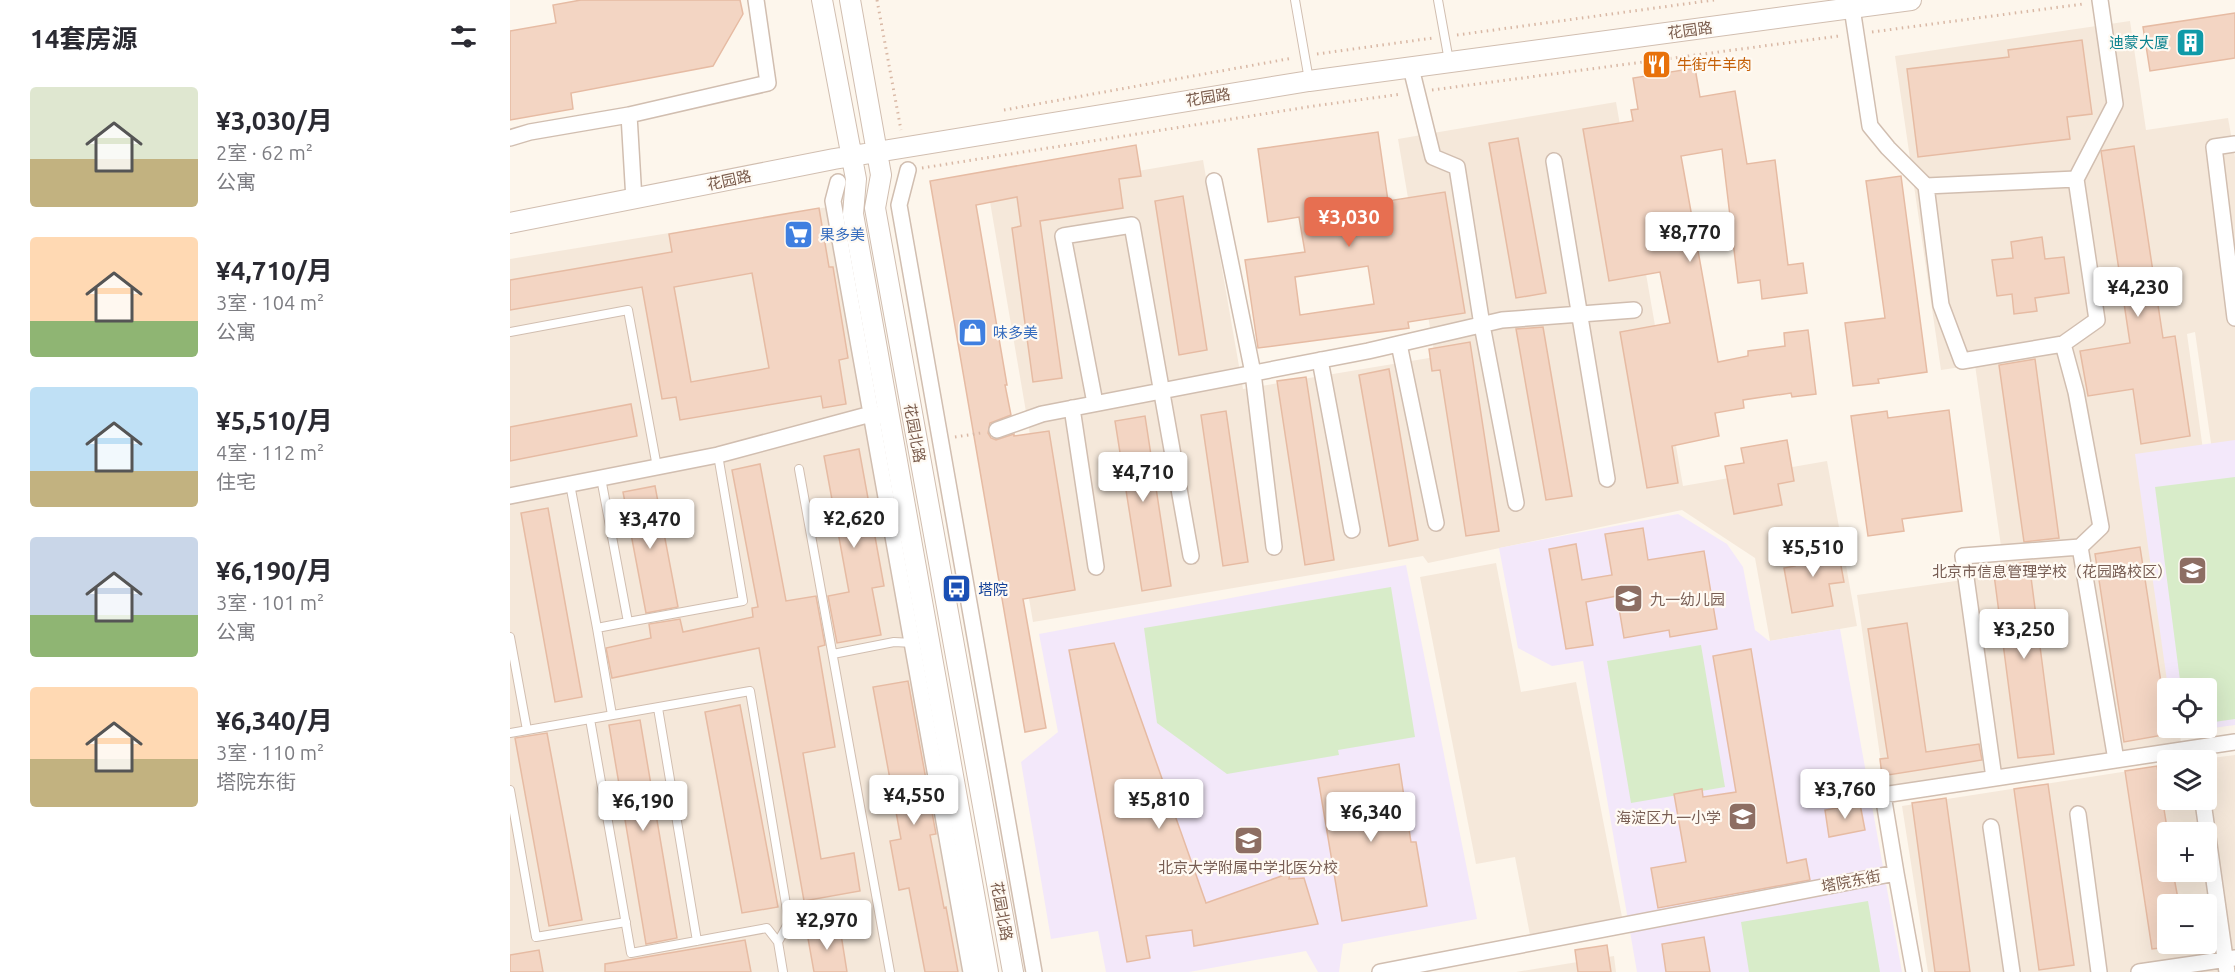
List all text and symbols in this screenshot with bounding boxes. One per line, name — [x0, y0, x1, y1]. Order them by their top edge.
street label: 花园路 — [1667, 18, 1713, 42]
icon: filters — [447, 20, 480, 53]
text: 14套房源 — [30, 24, 137, 53]
building icon: 迪蒙大厦 — [2174, 26, 2206, 58]
place label: 迪蒙大厦 — [2109, 34, 2169, 51]
restaurant icon: 牛街牛羊肉 — [1640, 48, 1672, 80]
place label: 牛街牛羊肉 — [1677, 56, 1752, 73]
street label: 花园路 — [1184, 85, 1232, 109]
text: ¥3,030/月 — [216, 106, 333, 135]
icon: home — [78, 111, 150, 183]
text: 2室 · 62 m² — [216, 141, 313, 164]
street label: 花园路 — [705, 167, 753, 193]
text: 公寓 — [216, 170, 256, 193]
pin: ¥3,030 — [1300, 197, 1398, 248]
text: ¥3,030 — [1318, 205, 1380, 228]
pin: ¥8,770 — [1641, 212, 1739, 263]
supermarket icon: 果多美 — [783, 218, 815, 250]
text: ¥8,770 — [1659, 220, 1721, 243]
place label: 果多美 — [820, 226, 865, 243]
text: ¥4,710/月 — [216, 256, 333, 285]
icon: home — [78, 261, 150, 333]
pin: ¥4,230 — [2089, 267, 2187, 318]
text: ¥4,230 — [2107, 275, 2169, 298]
text: 3室 · 104 m² — [216, 291, 324, 314]
shop icon: 味多美 — [956, 316, 988, 348]
text: 公寓 — [216, 320, 256, 343]
place label: 味多美 — [993, 324, 1038, 341]
street label: 花园北路 — [901, 402, 929, 464]
text: ¥5,510/月 — [216, 406, 333, 435]
icon: home — [78, 411, 150, 483]
text: 4室 · 112 m² — [216, 441, 324, 464]
pin: ¥4,710 — [1094, 452, 1192, 503]
text: ¥4,710 — [1112, 460, 1174, 483]
text: 住宅 — [216, 470, 256, 493]
pin: ¥2,620 — [805, 498, 903, 549]
pin: ¥3,470 — [601, 499, 699, 550]
text: ¥2,620 — [823, 506, 885, 529]
text: ¥3,470 — [619, 507, 681, 530]
pin: ¥5,510 — [1764, 527, 1862, 578]
text: ¥5,510 — [1782, 535, 1844, 558]
school or university icon: 北京市信息管理学校（花园路校区） — [2177, 555, 2209, 587]
text: ¥6,190/月 — [216, 556, 333, 585]
icon: home — [78, 561, 150, 633]
place label: 北京市信息管理学校（花园路校区） — [1932, 563, 2172, 580]
bus stop icon: 塔院 — [941, 573, 973, 605]
place label: 塔院 — [978, 581, 1008, 598]
school or university icon: 九一幼儿园 — [1613, 583, 1645, 615]
text: 3室 · 101 m² — [216, 591, 324, 614]
place label: 九一幼儿园 — [1650, 591, 1725, 608]
pin: ¥3,250 — [1975, 609, 2073, 660]
text: ¥3,250 — [1993, 617, 2055, 640]
text: 公寓 — [216, 620, 256, 643]
map controls — [2157, 678, 2217, 954]
button: locate — [2157, 678, 2217, 738]
text: ¥6,340/月 — [216, 706, 333, 735]
icon: home — [78, 711, 150, 783]
text: 3室 · 110 m² — [216, 741, 324, 764]
button: layers — [2157, 750, 2217, 810]
pin: ¥3,760 — [1796, 769, 1894, 820]
text: 塔院东街 — [216, 770, 296, 793]
pin: ¥4,550 — [865, 775, 963, 826]
text: ¥3,760 — [1814, 777, 1876, 800]
pin: ¥5,810 — [1110, 779, 1208, 830]
pin: ¥6,190 — [594, 781, 692, 832]
text: ¥4,550 — [883, 783, 945, 806]
text: ¥5,810 — [1128, 787, 1190, 810]
text: ¥6,190 — [612, 789, 674, 812]
pin: ¥6,340 — [1322, 792, 1420, 843]
text: ¥6,340 — [1340, 800, 1402, 823]
school or university icon: 海淀区九一小学 — [1726, 801, 1758, 833]
place label: 海淀区九一小学 — [1616, 809, 1721, 826]
button: + — [2157, 822, 2217, 882]
school or university icon: 北京大学附属中学北医分校 — [1232, 824, 1264, 856]
place label: 北京大学附属中学北医分校 — [1158, 859, 1338, 876]
street label: 塔院东街 — [1820, 867, 1882, 895]
street label: 花园北路 — [988, 880, 1016, 942]
button: − — [2157, 894, 2217, 954]
pin: ¥2,970 — [778, 900, 876, 951]
text: ¥2,970 — [796, 908, 858, 931]

